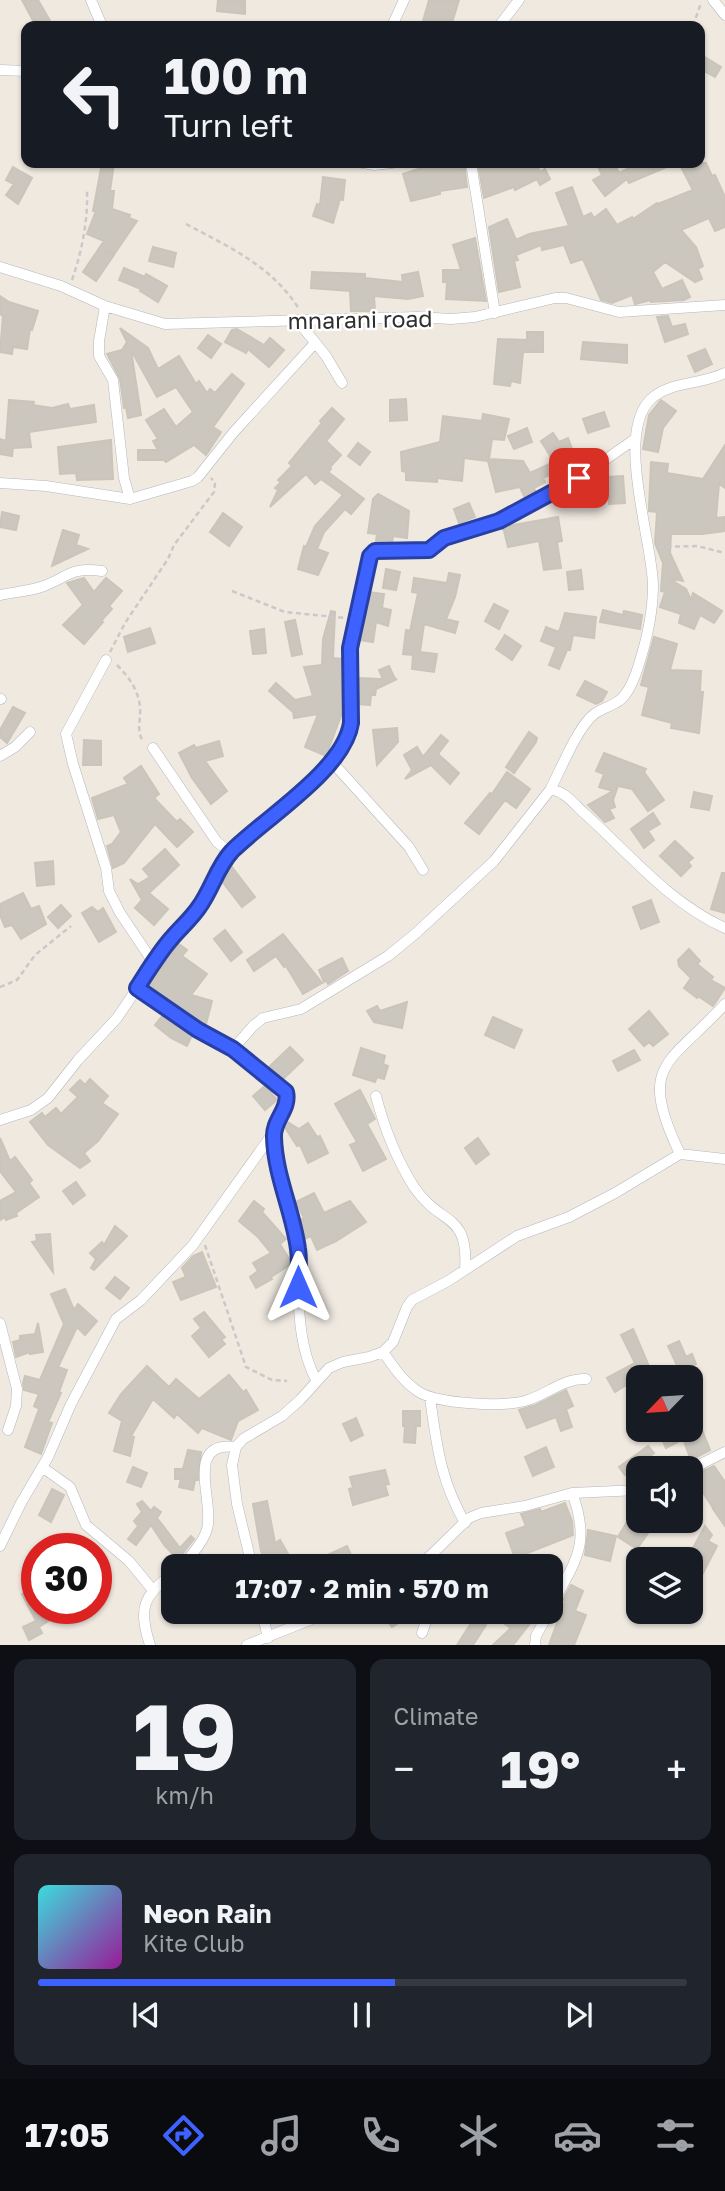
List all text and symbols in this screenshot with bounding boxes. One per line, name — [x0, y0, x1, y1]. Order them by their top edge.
text: 100 m — [164, 46, 308, 105]
icon: left — [49, 49, 140, 140]
text: Turn left — [164, 106, 293, 144]
street label: mnarani road — [287, 304, 433, 334]
pin — [549, 448, 609, 508]
icon: arrive — [560, 459, 598, 497]
position arrow — [261, 1250, 335, 1324]
north arrow — [626, 1365, 704, 1442]
map controls — [626, 1365, 703, 1624]
button: sound — [626, 1456, 703, 1533]
speed limit sign: 30 — [21, 1533, 112, 1624]
button: layers — [626, 1547, 703, 1624]
text: 17:07 · 2 min · 570 m — [235, 1573, 489, 1604]
text: 19 — [132, 1681, 237, 1790]
text: Climate — [394, 1702, 478, 1730]
text: 19° — [500, 1737, 580, 1799]
text: − — [394, 1746, 414, 1791]
text: + — [666, 1746, 687, 1791]
text: km/h — [155, 1781, 214, 1809]
text: Neon Rain — [143, 1898, 272, 1929]
text: Kite Club — [143, 1929, 244, 1957]
icon: previous — [127, 1996, 165, 2034]
icon: pause — [343, 1996, 381, 2034]
icon: next — [560, 1996, 598, 2034]
icon: directions — [159, 2111, 208, 2160]
icon: music — [257, 2111, 306, 2160]
icon: phone — [356, 2111, 405, 2160]
icon: climate — [454, 2111, 503, 2160]
icon: car — [553, 2111, 602, 2160]
icon: filters — [651, 2111, 700, 2160]
text: 17:05 — [25, 2116, 109, 2154]

